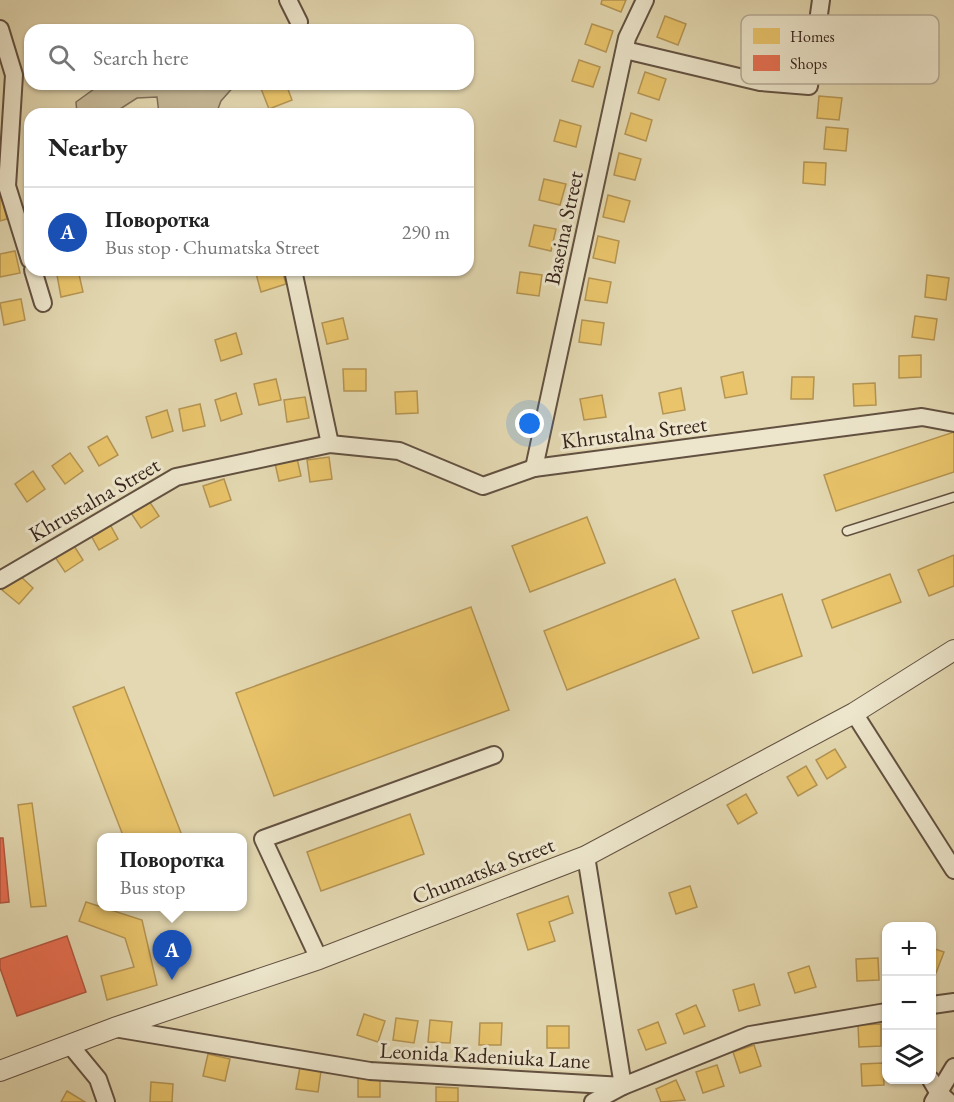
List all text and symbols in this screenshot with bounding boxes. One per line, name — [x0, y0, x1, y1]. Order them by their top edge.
legend — [741, 15, 939, 84]
search box — [24, 24, 474, 90]
text: Homes — [790, 26, 835, 47]
icon: search — [45, 41, 78, 74]
text: Search here — [93, 43, 188, 72]
text: Shops — [790, 53, 827, 74]
text: Nearby — [48, 130, 128, 164]
street label: Baseina Street — [537, 168, 590, 288]
text: Поворотка — [105, 205, 210, 234]
text: A — [60, 219, 75, 245]
text: 290 m — [402, 219, 450, 245]
text: Bus stop · Chumatska Street — [105, 234, 319, 260]
your location — [515, 409, 544, 438]
street label: Khrustalna Street — [560, 409, 709, 456]
street label: Khrustalna Street — [24, 450, 165, 549]
street label: Chumatska Street — [408, 830, 559, 911]
popup — [97, 833, 247, 911]
text: Поворотка — [120, 845, 224, 874]
text: Bus stop — [120, 874, 185, 900]
map controls — [882, 922, 936, 1084]
button: + — [882, 922, 936, 976]
pin: A — [152, 930, 192, 980]
button: − — [882, 976, 936, 1030]
button: layers — [882, 1030, 936, 1084]
street label: Leonida Kadeniuka Lane — [379, 1036, 591, 1076]

